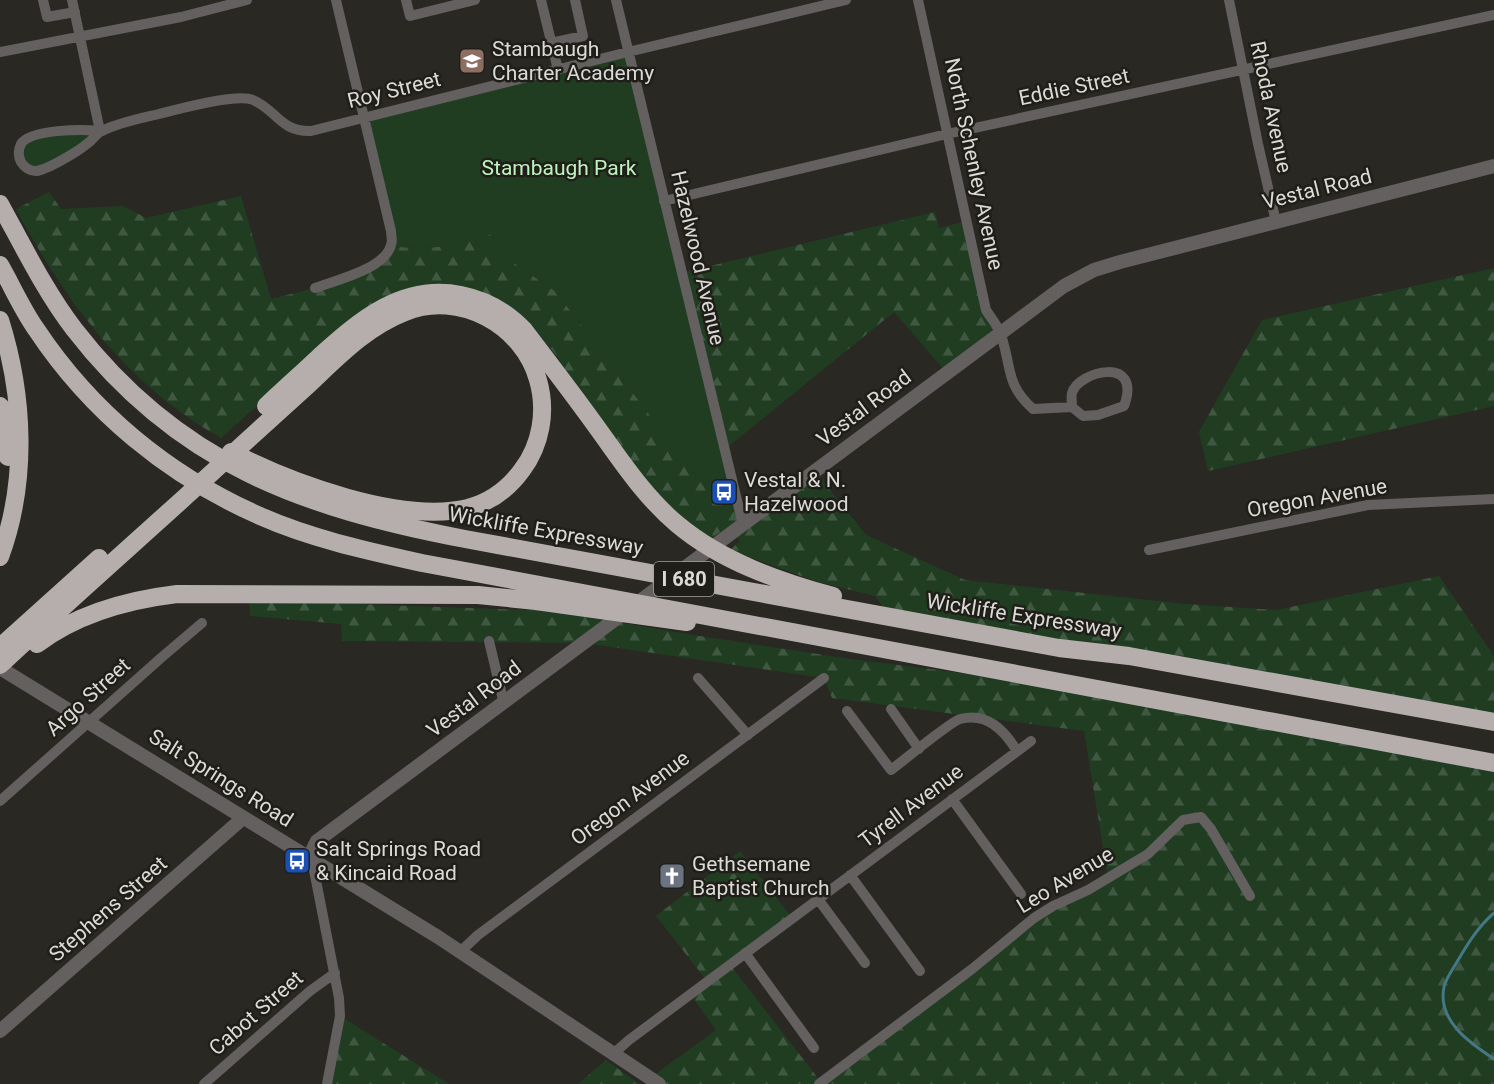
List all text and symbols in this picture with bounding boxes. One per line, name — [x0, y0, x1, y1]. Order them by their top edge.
place label: Stambaugh Charter Academy — [492, 37, 654, 85]
street label: Rhoda Avenue — [1245, 39, 1297, 175]
school or university icon: Stambaugh Charter Academy — [457, 46, 487, 76]
street label: North Schenley Avenue — [940, 56, 1008, 272]
street label: Eddie Street — [1017, 64, 1132, 110]
street label: Roy Street — [345, 67, 443, 113]
park label: Stambaugh Park — [482, 156, 637, 180]
street label: Vestal Road — [1260, 164, 1374, 214]
street label: Hazelwood Avenue — [666, 168, 730, 348]
street label: Vestal Road — [812, 365, 916, 451]
place label: Vestal & N. Hazelwood — [744, 468, 848, 516]
street label: Oregon Avenue — [1245, 474, 1389, 522]
bus stop icon: Vestal & N. Hazelwood — [709, 477, 739, 507]
street label: Wickliffe Expressway — [447, 502, 645, 560]
road number: I 680 — [654, 562, 714, 596]
street label: Wickliffe Expressway — [925, 589, 1123, 643]
street label: Argo Street — [41, 653, 135, 741]
street label: Vestal Road — [422, 656, 526, 742]
street label: Salt Springs Road — [145, 724, 297, 832]
street label: Oregon Avenue — [566, 746, 694, 850]
street label: Tyrell Avenue — [854, 759, 968, 853]
place label: Salt Springs Road & Kincaid Road — [316, 837, 481, 885]
street label: Leo Avenue — [1012, 842, 1118, 918]
bus stop icon: Salt Springs Road & Kincaid Road — [282, 846, 312, 876]
street label: Stephens Street — [44, 851, 172, 967]
place label: Gethsemane Baptist Church — [692, 852, 829, 900]
church icon: Gethsemane Baptist Church — [657, 861, 687, 891]
street label: Cabot Street — [204, 966, 308, 1060]

